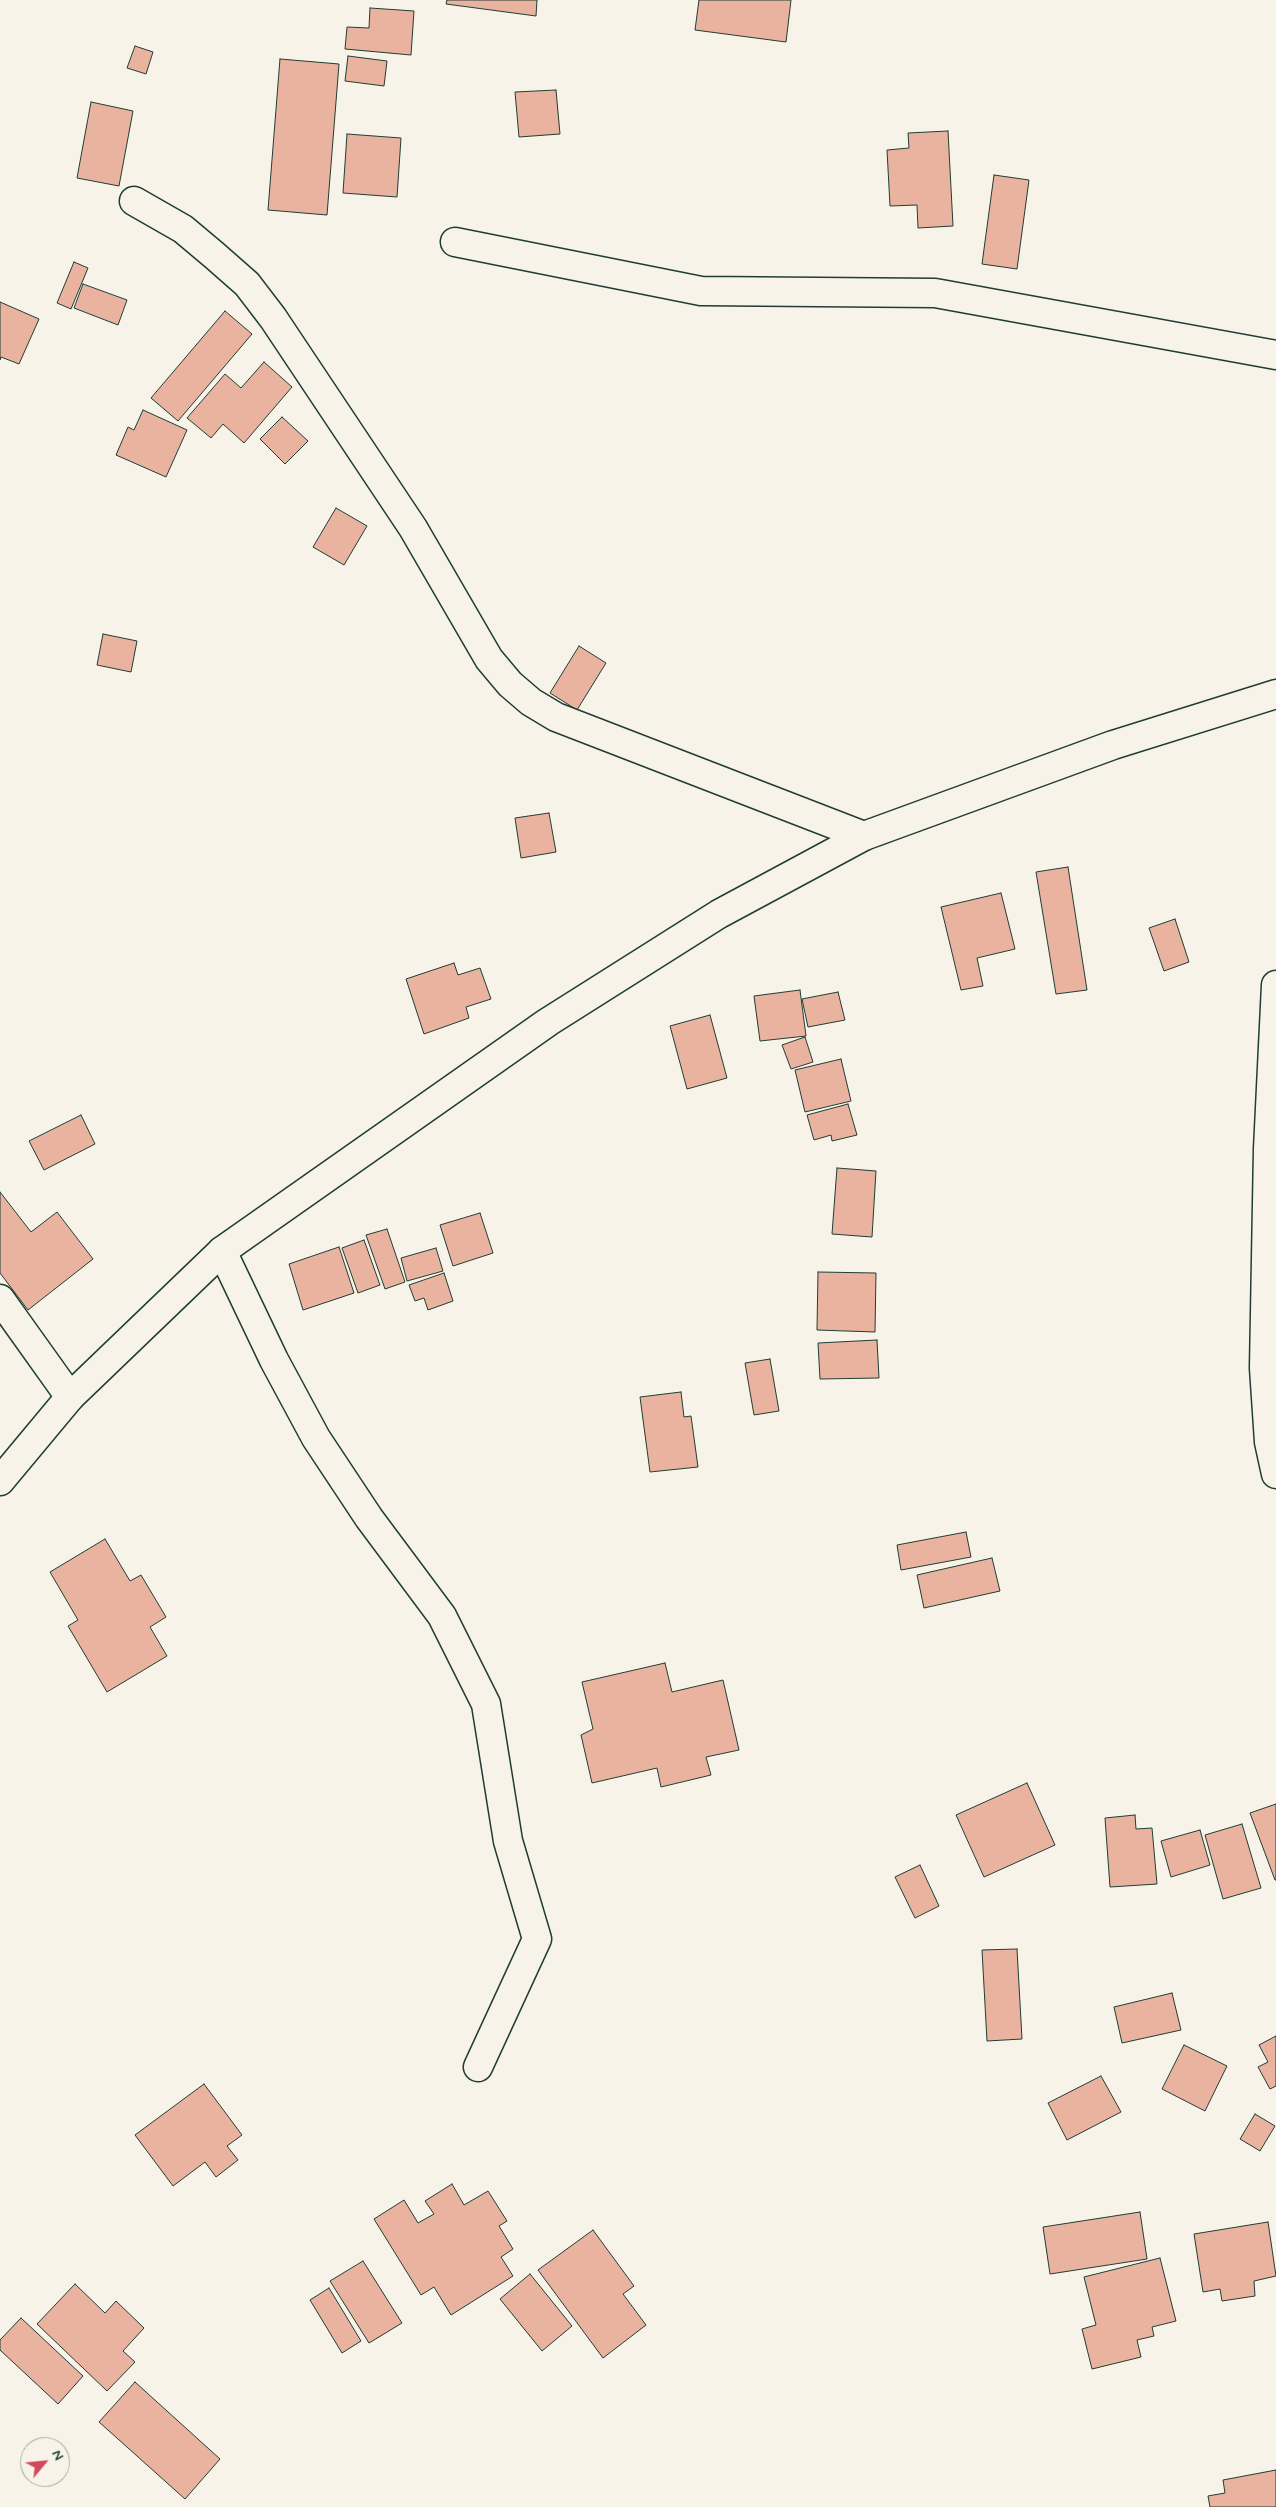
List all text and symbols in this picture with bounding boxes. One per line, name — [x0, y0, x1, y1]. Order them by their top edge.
north arrow — [20, 2437, 70, 2487]
text: N — [47, 2447, 67, 2464]

